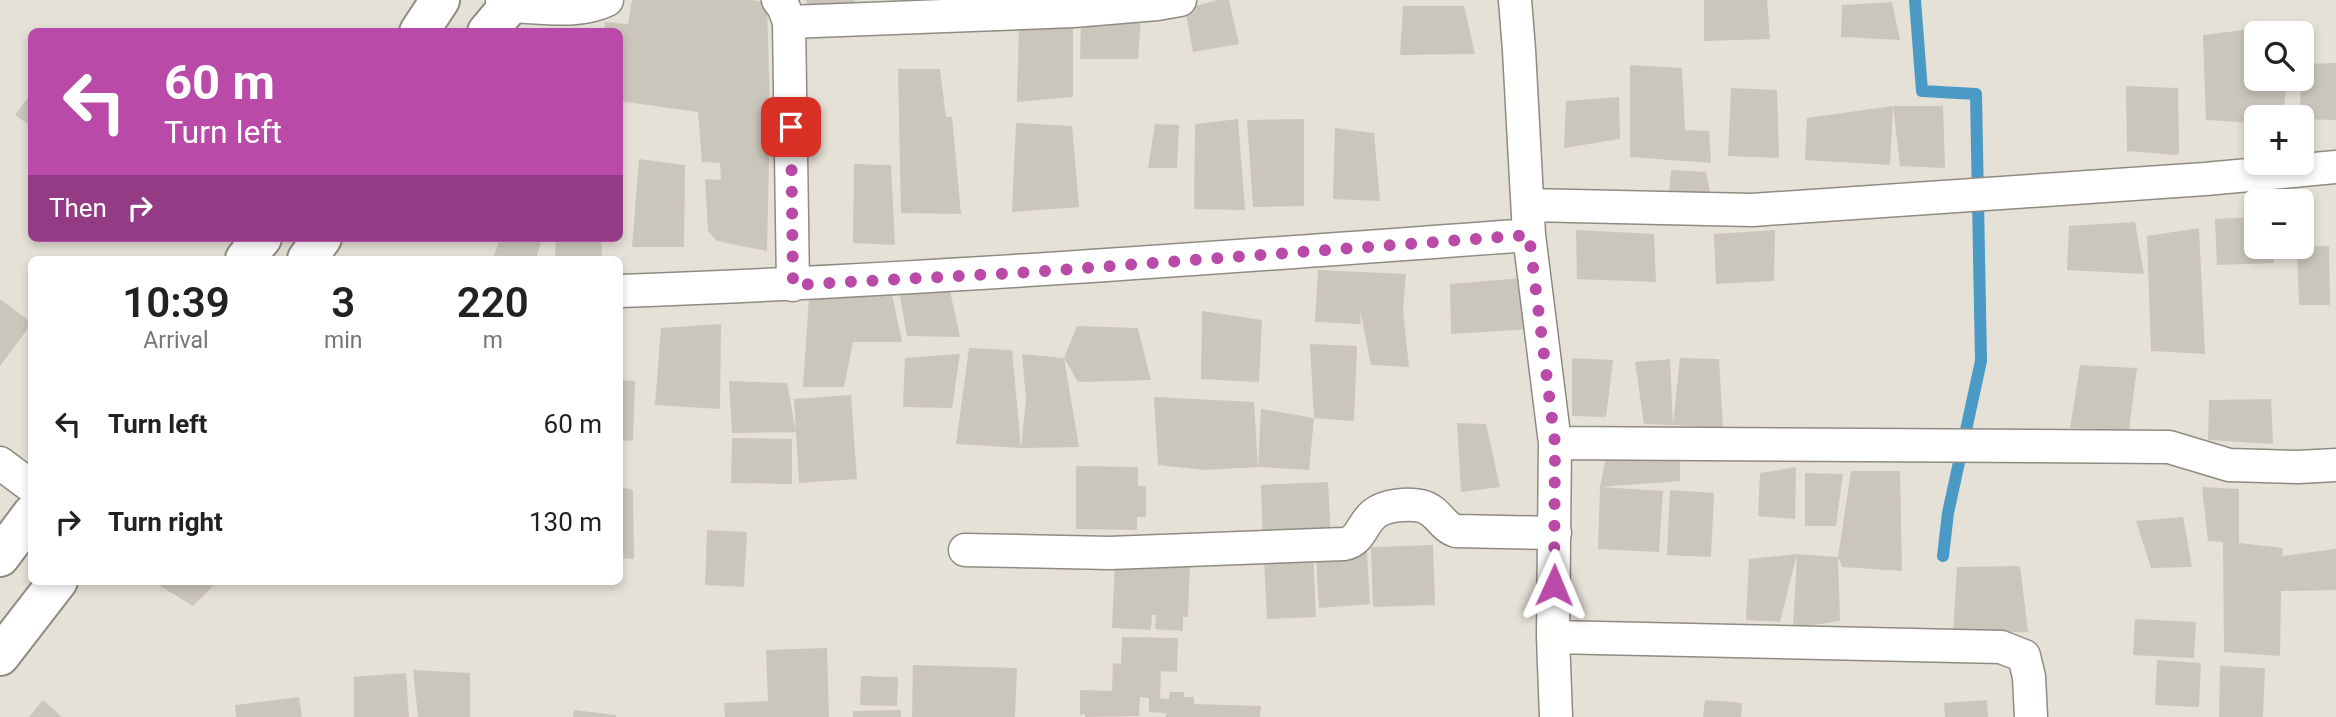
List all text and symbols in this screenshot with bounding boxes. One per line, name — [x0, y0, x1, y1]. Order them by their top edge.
map controls — [2244, 21, 2314, 259]
button: search — [2244, 21, 2314, 91]
text: 60 m — [164, 54, 275, 111]
icon: left — [49, 56, 140, 147]
pin — [761, 97, 821, 157]
button: + — [2244, 105, 2314, 175]
icon: arrive — [772, 108, 810, 146]
text: Turn left — [164, 113, 282, 151]
icon: right — [121, 189, 159, 227]
button: − — [2244, 189, 2314, 259]
text: Then — [49, 193, 107, 223]
text: 10:39 — [122, 278, 230, 327]
text: 3 — [331, 278, 355, 327]
text: 220 — [457, 278, 529, 327]
text: Arrival — [143, 327, 209, 354]
text: min — [324, 327, 362, 354]
text: m — [483, 327, 503, 354]
icon: left — [49, 405, 87, 443]
text: Turn left — [108, 409, 207, 439]
text: 60 m — [544, 409, 602, 439]
icon: right — [49, 503, 87, 541]
text: Turn right — [108, 507, 223, 537]
text: 130 m — [529, 507, 602, 537]
position arrow — [1517, 548, 1591, 622]

